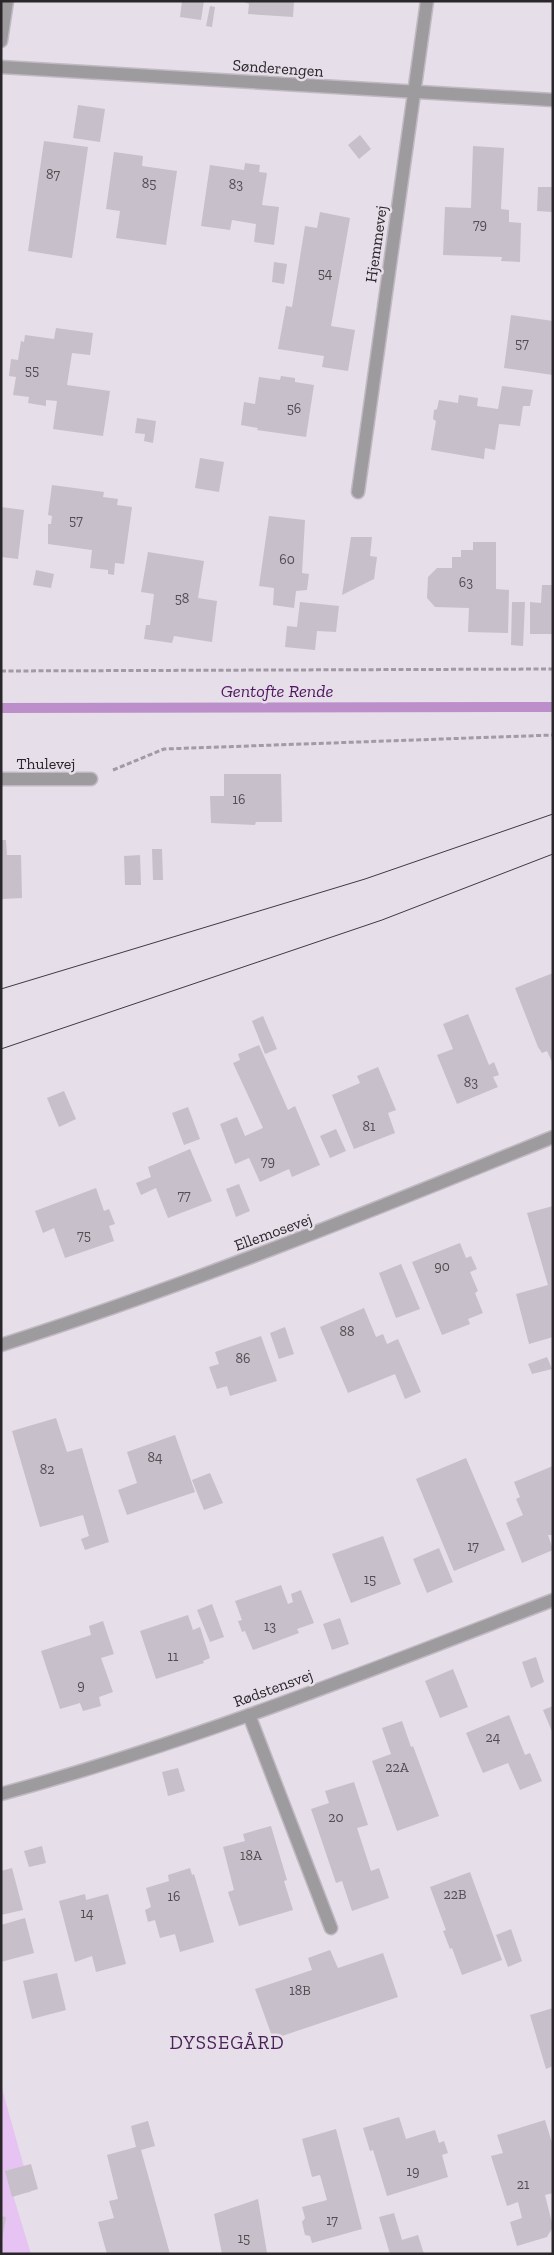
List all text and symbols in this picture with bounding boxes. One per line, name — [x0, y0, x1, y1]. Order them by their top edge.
street label: Sønderengen — [232, 55, 325, 81]
house number: 87 — [46, 166, 60, 183]
house number: 85 — [142, 175, 156, 192]
house number: 83 — [229, 176, 243, 193]
street label: Hjemmevej — [361, 204, 391, 284]
house number: 79 — [473, 216, 487, 233]
house number: 54 — [318, 265, 333, 282]
house number: 57 — [515, 335, 529, 352]
house number: 55 — [25, 362, 39, 379]
house number: 56 — [287, 400, 301, 417]
house number: 57 — [69, 512, 83, 529]
house number: 60 — [279, 551, 295, 568]
house number: 63 — [459, 574, 473, 591]
house number: 58 — [175, 590, 189, 607]
water label: Gentofte Rende — [221, 680, 333, 702]
street label: Thulevej — [17, 754, 75, 773]
house number: 16 — [233, 791, 245, 808]
house number: 83 — [464, 1074, 478, 1091]
house number: 81 — [363, 1118, 376, 1135]
house number: 79 — [261, 1153, 275, 1170]
house number: 77 — [177, 1187, 191, 1204]
street label: Ellemosevej — [232, 1209, 314, 1255]
house number: 75 — [77, 1227, 91, 1244]
house number: 90 — [434, 1258, 450, 1275]
house number: 88 — [339, 1323, 355, 1340]
house number: 86 — [236, 1350, 250, 1367]
house number: 84 — [147, 1449, 163, 1466]
house number: 82 — [40, 1461, 54, 1478]
house number: 17 — [467, 1538, 479, 1555]
house number: 15 — [364, 1571, 376, 1588]
house number: 13 — [264, 1618, 276, 1635]
house number: 11 — [168, 1648, 179, 1665]
street label: Rødstensvej — [231, 1665, 315, 1711]
house number: 9 — [77, 1677, 85, 1694]
house number: 24 — [486, 1729, 501, 1746]
house number: 22A — [385, 1759, 410, 1776]
house number: 20 — [328, 1809, 344, 1826]
house number: 18A — [240, 1847, 263, 1864]
house number: 22B — [444, 1886, 466, 1903]
house number: 16 — [168, 1888, 180, 1905]
house number: 14 — [81, 1905, 94, 1922]
house number: 18B — [289, 1982, 311, 1999]
district label: DYSSEGÅRD — [169, 2031, 285, 2054]
house number: 19 — [407, 2163, 419, 2180]
house number: 21 — [517, 2176, 530, 2193]
house number: 17 — [326, 2212, 338, 2229]
house number: 15 — [238, 2230, 250, 2247]

